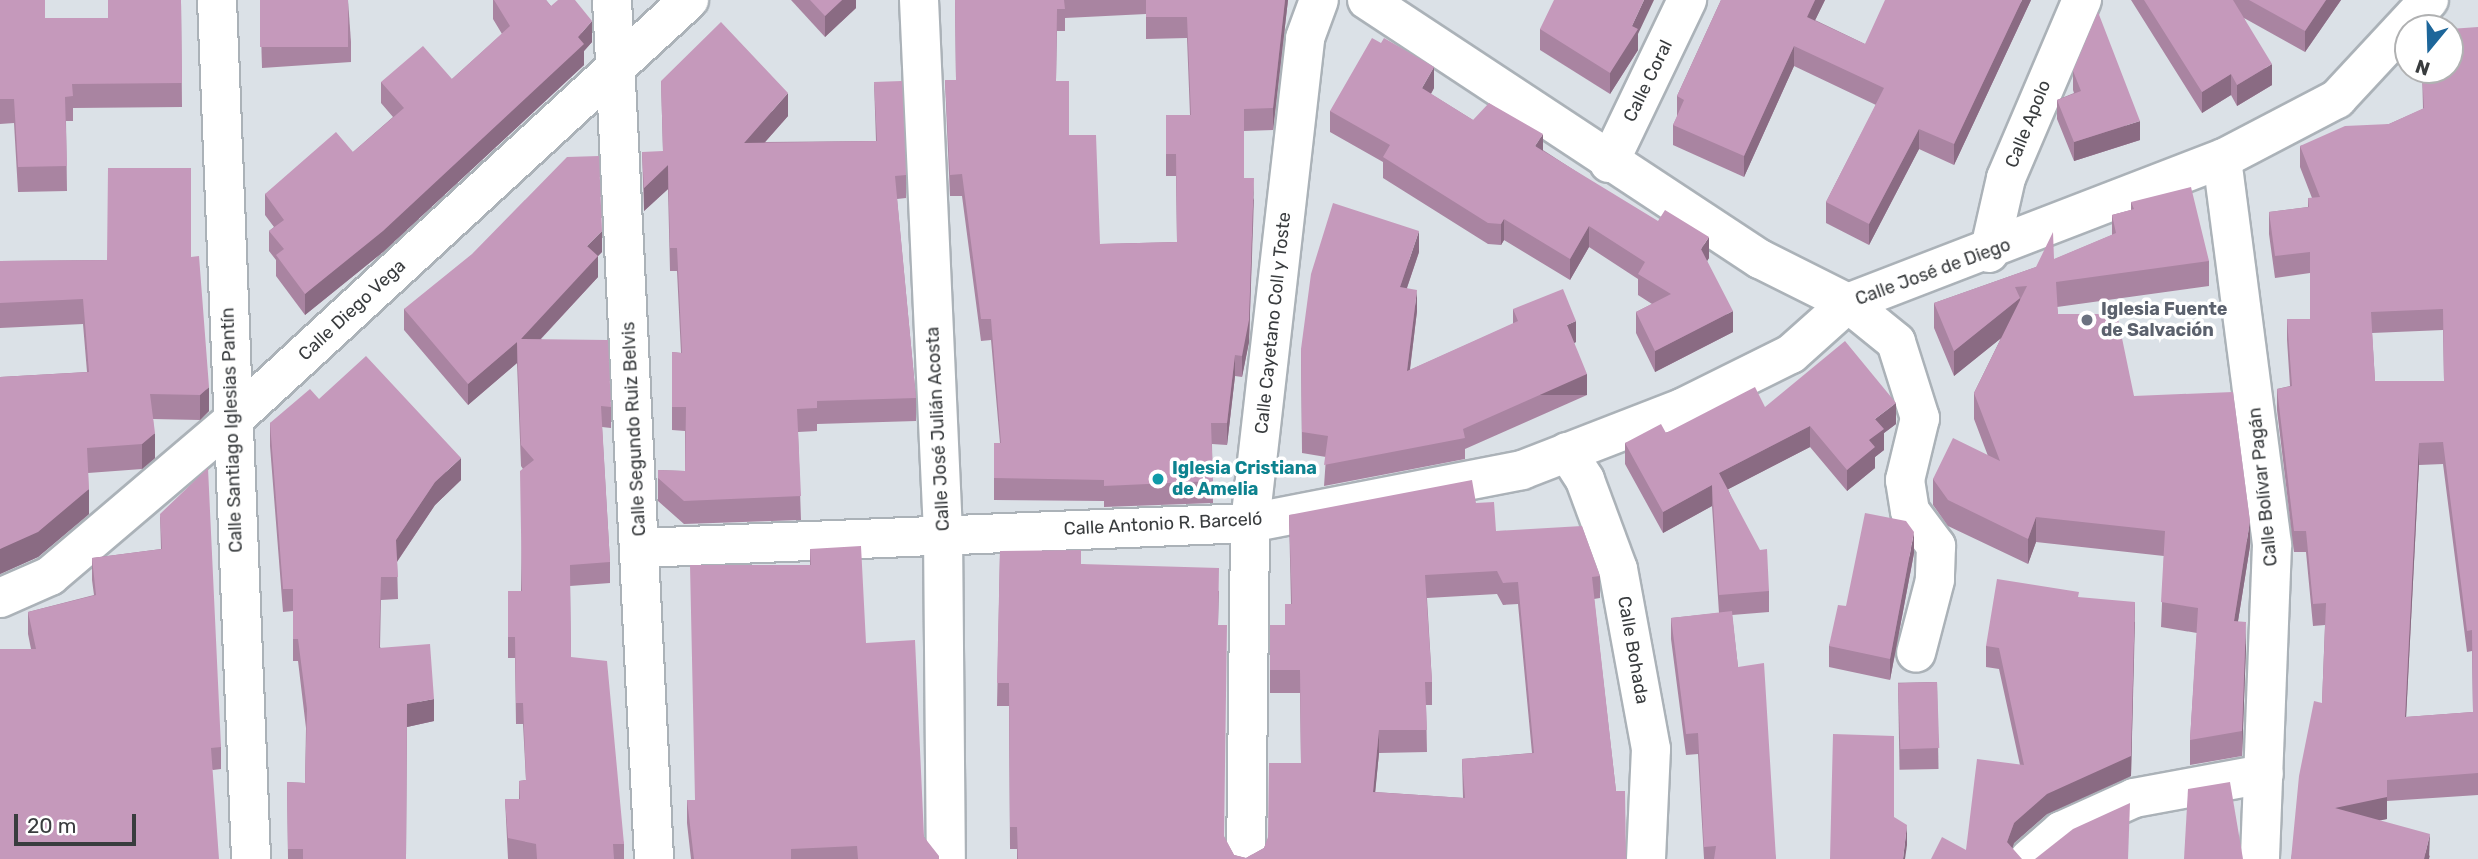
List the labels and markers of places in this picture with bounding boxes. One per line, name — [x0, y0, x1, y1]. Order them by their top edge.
place label: Iglesia Fuente de Salvación — [2101, 299, 2227, 342]
marker: Iglesia Fuente de Salvación — [2079, 312, 2095, 328]
place label: Iglesia Cristiana de Amelia — [1172, 458, 1317, 500]
marker: Iglesia Cristiana de Amelia — [1150, 471, 1166, 487]

